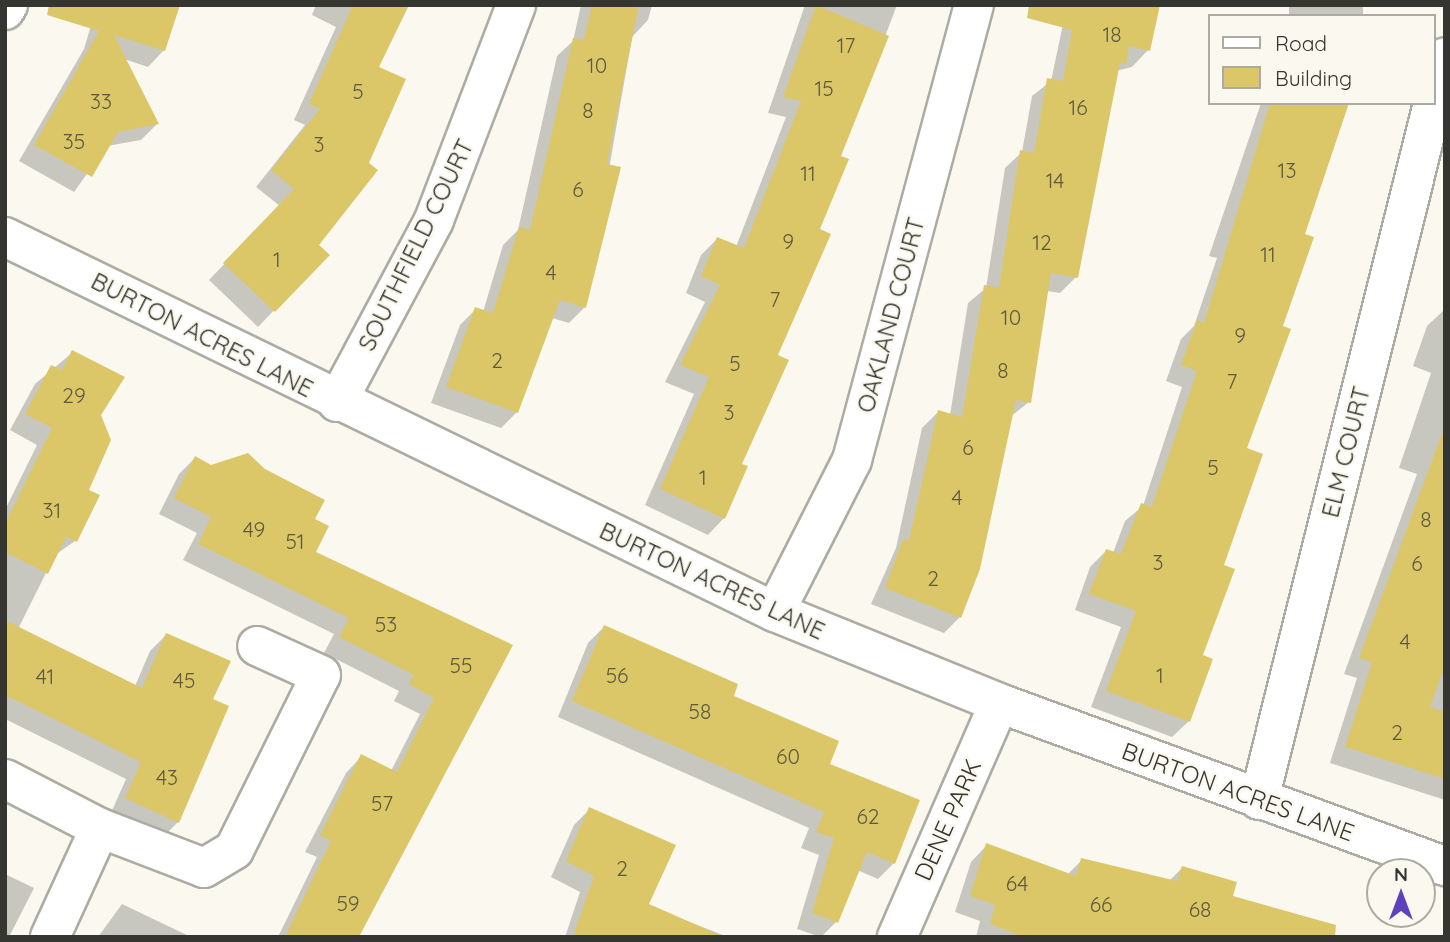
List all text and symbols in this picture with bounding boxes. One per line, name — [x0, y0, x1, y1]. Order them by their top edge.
legend — [1208, 14, 1436, 105]
house number: 18 — [1102, 21, 1122, 47]
text: Road — [1275, 30, 1327, 56]
house number: 17 — [837, 32, 855, 58]
house number: 10 — [587, 52, 607, 78]
text: Building — [1275, 65, 1352, 91]
house number: 15 — [814, 75, 834, 101]
house number: 5 — [352, 78, 364, 104]
house number: 33 — [90, 88, 112, 114]
house number: 16 — [1068, 94, 1088, 120]
house number: 8 — [582, 97, 594, 123]
house number: 35 — [63, 128, 85, 154]
house number: 3 — [313, 131, 325, 157]
street label: SOUTHFIELD COURT — [352, 134, 480, 356]
house number: 13 — [1278, 157, 1296, 183]
house number: 11 — [800, 160, 816, 186]
house number: 14 — [1046, 167, 1064, 193]
house number: 6 — [572, 176, 584, 202]
street label: OAKLAND COURT — [851, 214, 931, 416]
house number: 9 — [782, 228, 794, 254]
house number: 12 — [1032, 229, 1052, 255]
house number: 11 — [1260, 241, 1276, 267]
house number: 1 — [273, 246, 281, 272]
house number: 4 — [545, 259, 557, 285]
street label: BURTON ACRES LANE — [86, 267, 318, 403]
house number: 7 — [770, 286, 780, 312]
house number: 10 — [1001, 304, 1021, 330]
house number: 9 — [1234, 322, 1246, 348]
house number: 2 — [491, 347, 503, 373]
house number: 5 — [729, 350, 741, 376]
house number: 8 — [997, 357, 1009, 383]
house number: 7 — [1227, 368, 1237, 394]
house number: 29 — [62, 382, 86, 408]
street label: ELM COURT — [1316, 383, 1376, 521]
house number: 3 — [723, 399, 735, 425]
house number: 6 — [962, 434, 974, 460]
house number: 5 — [1207, 454, 1219, 480]
house number: 1 — [699, 464, 707, 490]
house number: 4 — [951, 484, 963, 510]
house number: 31 — [43, 497, 61, 523]
house number: 8 — [1420, 506, 1432, 532]
house number: 49 — [243, 516, 265, 542]
street label: BURTON ACRES LANE — [595, 516, 829, 646]
house number: 51 — [285, 528, 305, 554]
house number: 3 — [1152, 549, 1164, 575]
house number: 6 — [1411, 550, 1423, 576]
house number: 2 — [927, 565, 939, 591]
house number: 53 — [375, 611, 397, 637]
house number: 4 — [1399, 628, 1411, 654]
house number: 55 — [450, 652, 472, 678]
house number: 56 — [606, 662, 628, 688]
house number: 1 — [1156, 662, 1164, 688]
house number: 41 — [36, 663, 54, 689]
house number: 45 — [173, 667, 195, 693]
house number: 58 — [689, 698, 711, 724]
house number: 2 — [1391, 719, 1403, 745]
street label: BURTON ACRES LANE — [1118, 737, 1358, 847]
house number: 60 — [776, 743, 800, 769]
street label: DENE PARK — [908, 755, 988, 885]
house number: 43 — [156, 764, 178, 790]
house number: 57 — [371, 790, 393, 816]
house number: 62 — [857, 803, 879, 829]
house number: 2 — [616, 855, 628, 881]
north arrow — [1366, 858, 1436, 928]
text: N — [1394, 862, 1408, 886]
house number: 64 — [1006, 870, 1028, 896]
house number: 59 — [336, 890, 360, 916]
house number: 66 — [1090, 891, 1112, 917]
house number: 68 — [1189, 896, 1211, 922]

